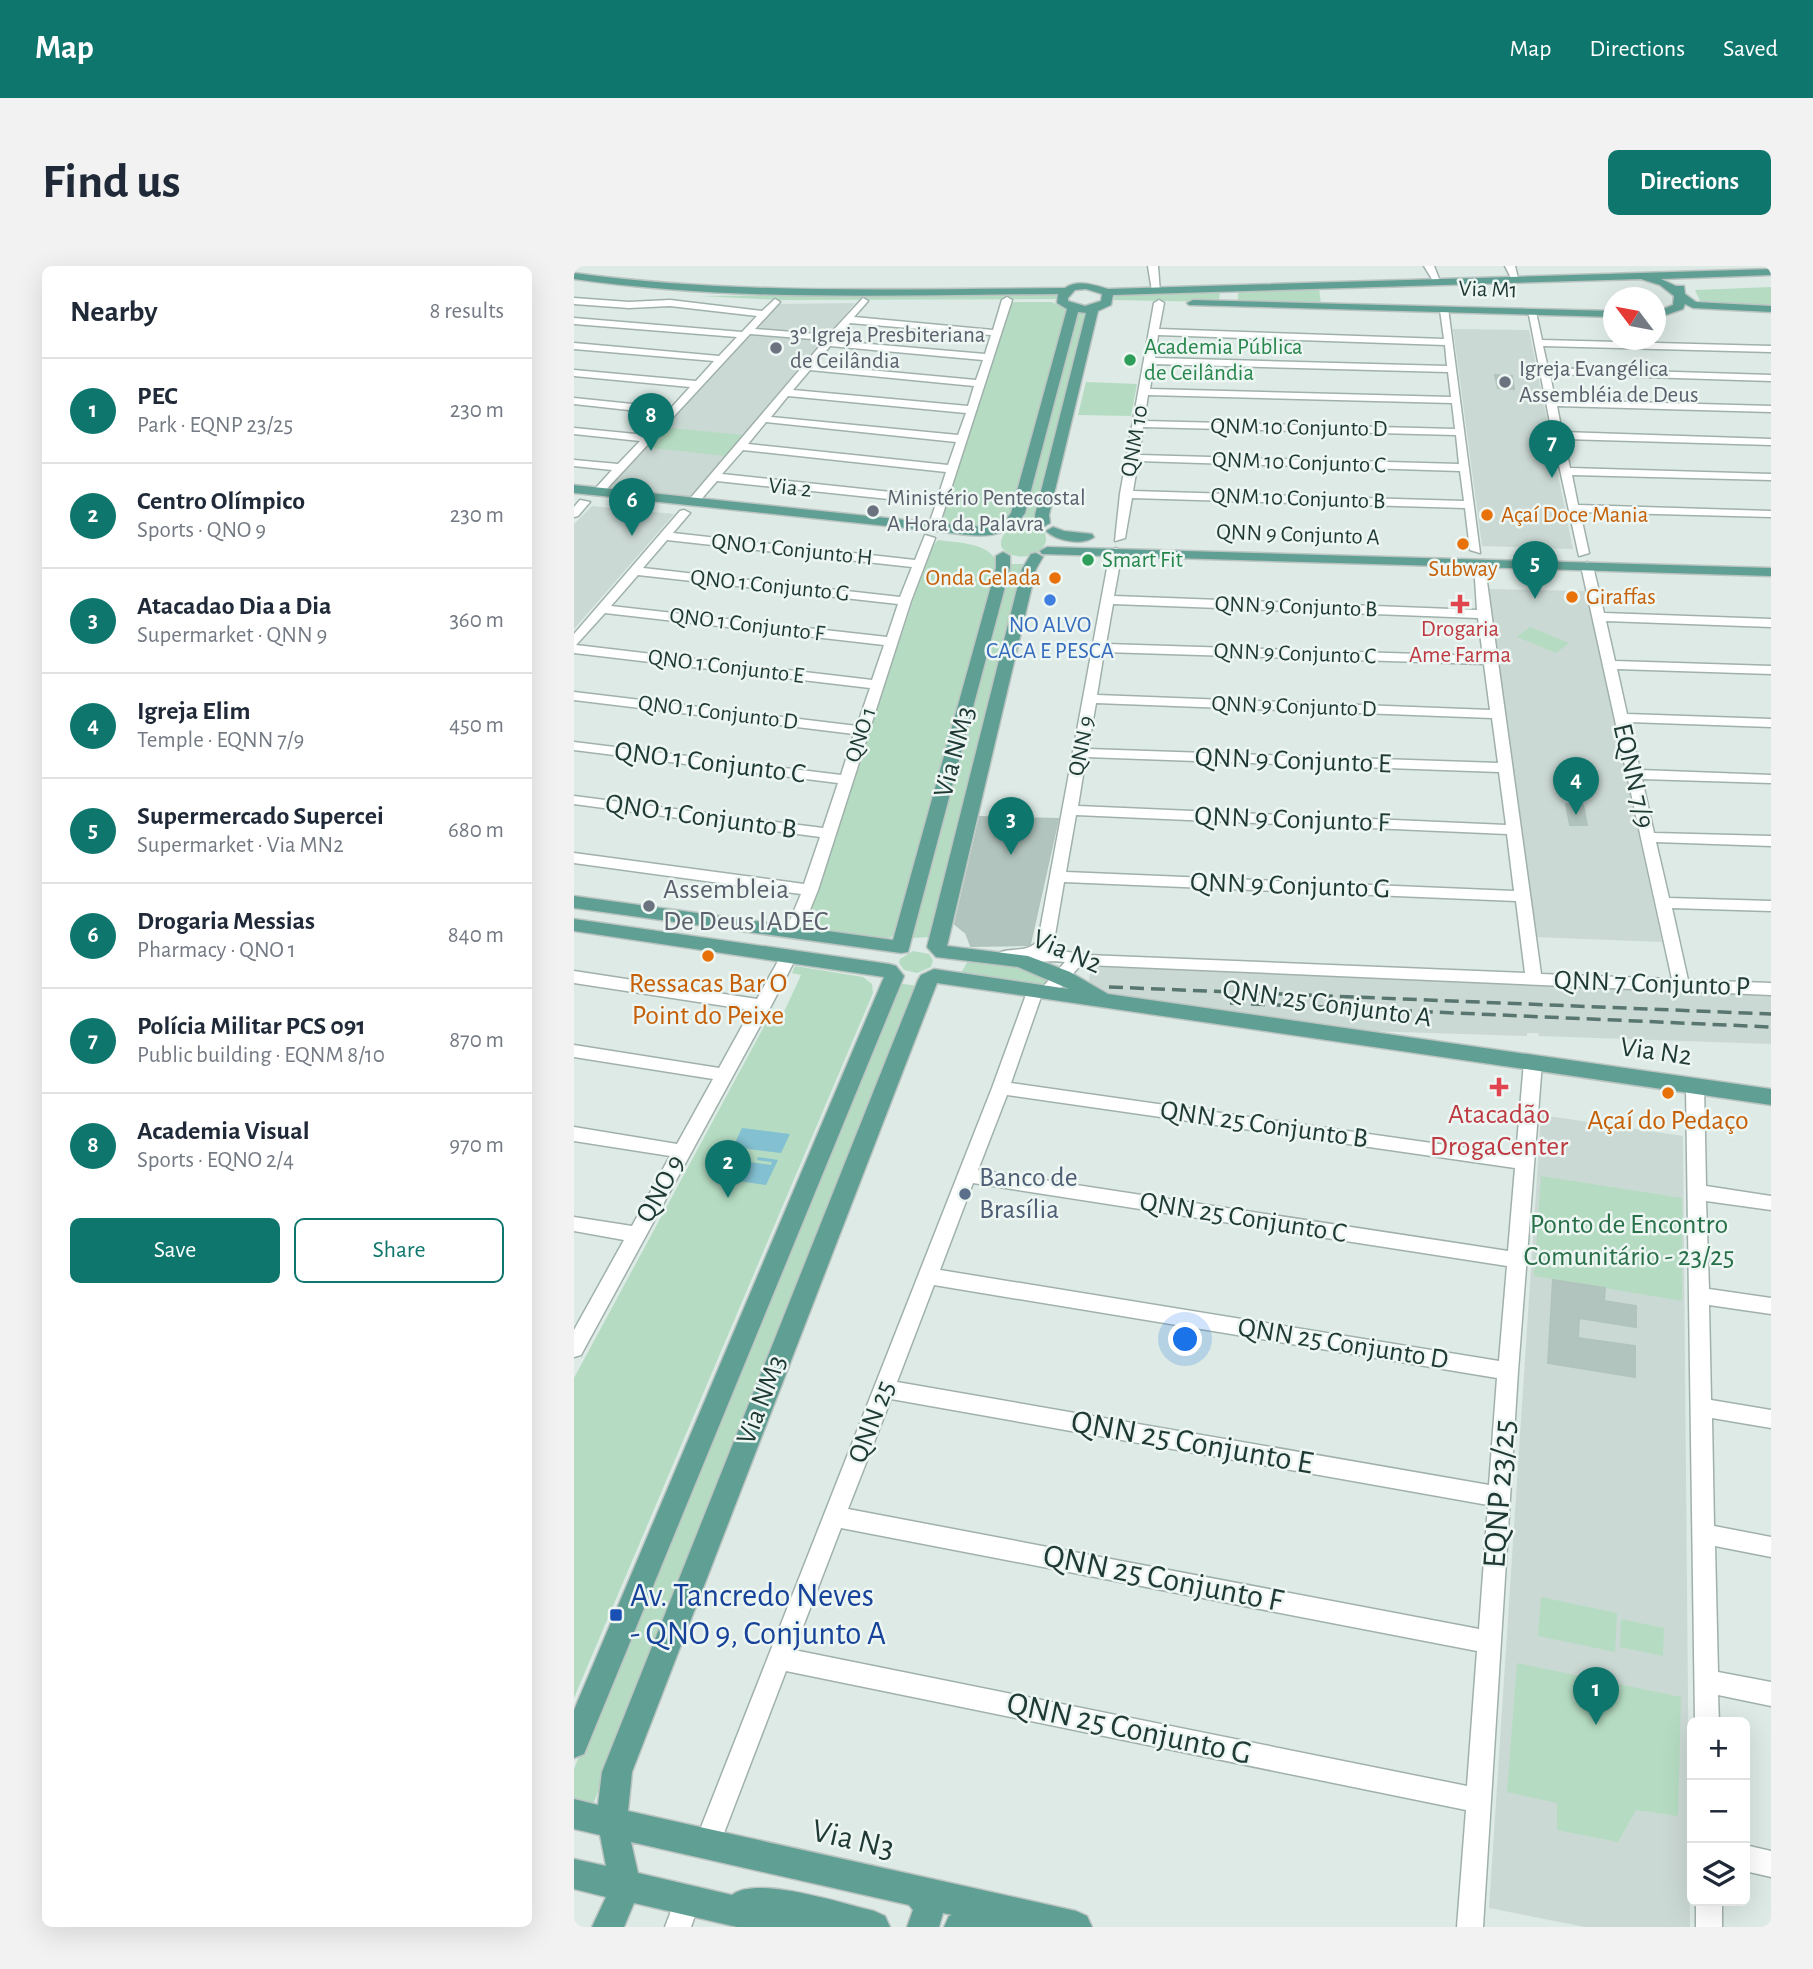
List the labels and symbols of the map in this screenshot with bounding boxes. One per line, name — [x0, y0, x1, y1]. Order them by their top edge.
street label: Via M1 — [1458, 277, 1518, 303]
north arrow — [1603, 287, 1666, 350]
place label: 3º Igreja Presbiteriana de Ceilândia — [790, 324, 985, 373]
place label: Academia Pública de Ceilândia — [1144, 336, 1303, 385]
marker: 3º Igreja Presbiteriana de Ceilândia — [768, 340, 784, 356]
marker: Academia Pública de Ceilândia — [1122, 352, 1138, 368]
place label: Igreja Evangélica Assembléia de Deus — [1519, 358, 1698, 407]
marker: Igreja Evangélica Assembléia de Deus — [1497, 374, 1513, 390]
pin: 8 — [628, 393, 674, 451]
street label: QNM 10 — [1117, 403, 1153, 479]
street label: QNM 10 Conjunto D — [1210, 415, 1388, 441]
pin: 7 — [1529, 420, 1575, 478]
street label: QNM 10 Conjunto C — [1212, 448, 1386, 478]
street label: Via 2 — [767, 474, 813, 502]
pin: 6 — [609, 478, 655, 536]
street label: QNM 10 Conjunto B — [1210, 484, 1386, 514]
place label: Ministério Pentecostal A Hora da Palavra — [887, 487, 1086, 536]
marker: Ministério Pentecostal A Hora da Palavra — [865, 503, 881, 519]
place label: Açaí Doce Mania — [1501, 504, 1648, 527]
marker: Açaí Doce Mania — [1479, 507, 1495, 523]
street label: QNN 9 Conjunto A — [1216, 521, 1380, 549]
street label: QNO 1 Conjunto H — [710, 530, 874, 570]
marker: Subway — [1455, 536, 1471, 552]
pin: 5 — [1512, 541, 1558, 599]
place label: Smart Fit — [1102, 549, 1184, 572]
marker: Smart Fit — [1080, 552, 1096, 568]
place label: Subway — [1428, 558, 1498, 581]
street label: QNO 1 Conjunto G — [689, 566, 851, 606]
place label: Onda Gelada — [925, 567, 1041, 590]
marker: Onda Gelada — [1047, 570, 1063, 586]
place label: Giraffas — [1586, 586, 1656, 609]
marker: Giraffas — [1564, 589, 1580, 605]
marker: NO ALVO CACA E PESCA — [1042, 592, 1058, 608]
street label: QNN 9 Conjunto B — [1214, 593, 1378, 621]
marker: Drogaria Ame Farma — [1452, 596, 1468, 612]
street label: QNO 1 Conjunto F — [668, 604, 827, 646]
place label: NO ALVO CACA E PESCA — [986, 614, 1114, 663]
place label: Drogaria Ame Farma — [1409, 618, 1511, 667]
street label: QNN 9 Conjunto C — [1213, 640, 1377, 668]
street label: QNO 1 Conjunto E — [647, 646, 805, 688]
street label: QNO 1 Conjunto D — [637, 692, 799, 734]
street label: QNN 9 Conjunto D — [1211, 693, 1377, 721]
street label: Via NM3 — [929, 704, 981, 800]
street label: QNO 1 — [841, 705, 881, 765]
street label: QNN 9 — [1065, 714, 1099, 778]
street label: EQNN 7/9 — [1607, 721, 1659, 831]
street label: QNO 1 Conjunto C — [613, 737, 807, 789]
street label: QNN 9 Conjunto E — [1194, 744, 1392, 778]
pin: 4 — [1553, 757, 1599, 815]
street label: QNO 1 Conjunto B — [604, 790, 798, 844]
pin: 3 — [988, 797, 1034, 855]
street label: QNN 9 Conjunto F — [1194, 803, 1391, 837]
street label: QNN 9 Conjunto G — [1190, 869, 1390, 903]
place label: Assembleia De Deus IADEC — [663, 876, 828, 936]
marker: Assembleia De Deus IADEC — [641, 898, 657, 914]
street label: Via N2 — [1028, 925, 1106, 979]
marker: Ressacas Bar O Point do Peixe — [700, 948, 716, 964]
street label: QNN 7 Conjunto P — [1553, 967, 1751, 1001]
place label: Ressacas Bar O Point do Peixe — [629, 970, 787, 1030]
street label: QNN 25 Conjunto A — [1221, 975, 1433, 1033]
street label: Via N2 — [1618, 1033, 1694, 1071]
marker: Atacadão DrogaCenter — [1491, 1079, 1507, 1095]
marker: Açaí do Pedaço — [1660, 1085, 1676, 1101]
street label: QNN 25 Conjunto B — [1158, 1097, 1370, 1153]
place label: Atacadão DrogaCenter — [1430, 1101, 1568, 1161]
place label: Açaí do Pedaço — [1587, 1107, 1749, 1135]
pin: 2 — [705, 1140, 751, 1198]
street label: QNO 9 — [631, 1151, 691, 1227]
place label: Banco de Brasília — [979, 1164, 1078, 1224]
marker: Banco de Brasília — [957, 1186, 973, 1202]
street label: QNN 25 Conjunto C — [1138, 1188, 1348, 1248]
park label: Ponto de Encontro Comunitário - 23/25 — [1524, 1211, 1734, 1271]
street label: QNN 25 Conjunto D — [1236, 1314, 1450, 1374]
your location — [1168, 1322, 1202, 1356]
street label: Via NM3 — [732, 1352, 792, 1448]
street label: QNN 25 — [844, 1377, 900, 1467]
street label: QNN 25 Conjunto E — [1068, 1405, 1316, 1481]
street label: EQNP 23/25 — [1478, 1419, 1522, 1569]
street label: QNN 25 Conjunto F — [1040, 1540, 1286, 1619]
place label: Av. Tancredo Neves - QNO 9, Conjunto A — [630, 1580, 886, 1651]
marker: Av. Tancredo Neves - QNO 9, Conjunto A — [608, 1607, 624, 1623]
pin: 1 — [1573, 1667, 1619, 1725]
street label: QNN 25 Conjunto G — [1004, 1687, 1254, 1771]
street label: Via N3 — [809, 1815, 897, 1865]

